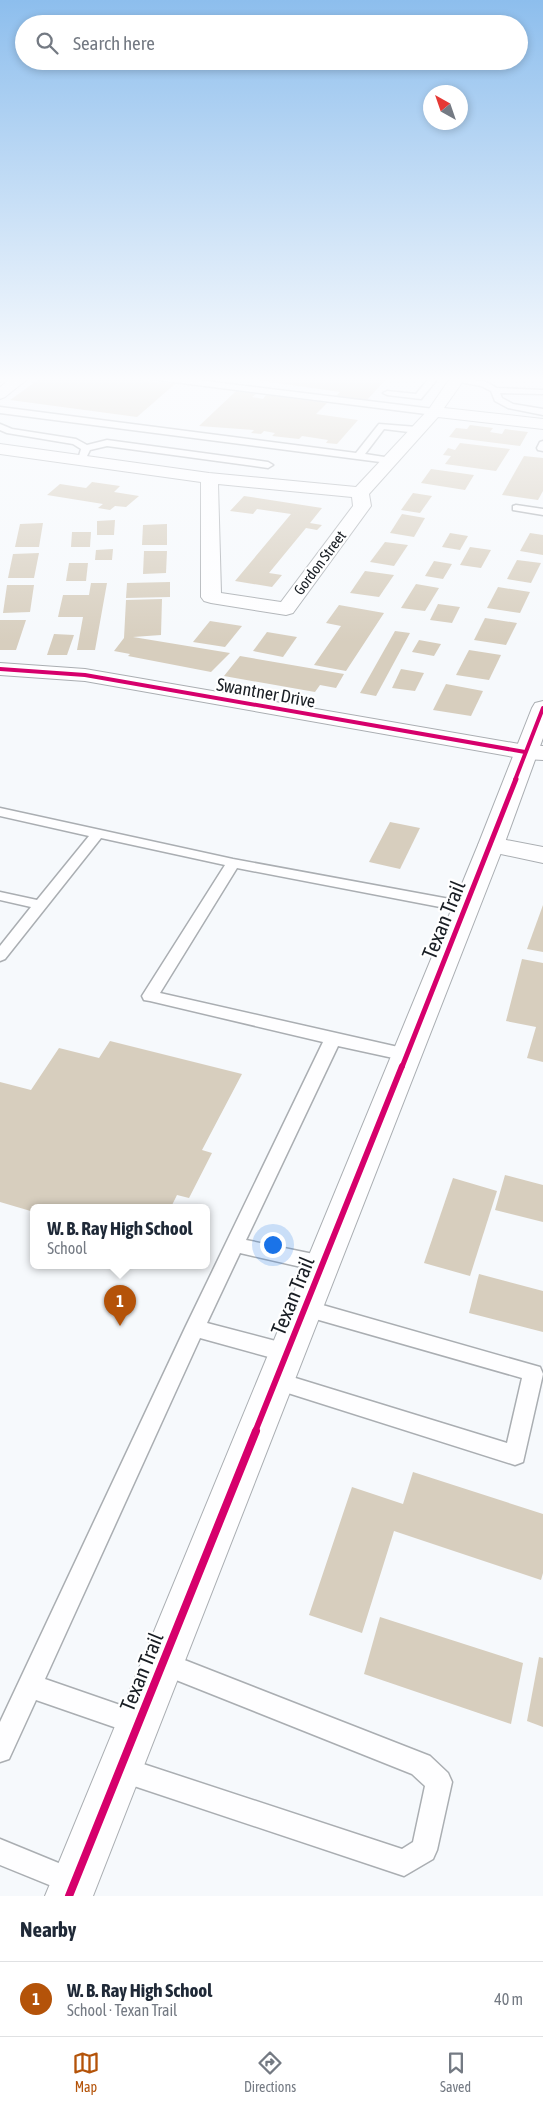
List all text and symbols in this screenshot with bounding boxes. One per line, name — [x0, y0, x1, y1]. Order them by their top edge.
search box — [15, 15, 528, 70]
icon: search — [33, 29, 61, 57]
text: Search here — [73, 32, 155, 54]
north arrow — [423, 85, 468, 130]
street label: Gordon Street — [290, 527, 349, 598]
street label: Swantner Drive — [215, 673, 317, 712]
street label: Texan Trail — [416, 876, 470, 962]
popup — [30, 1204, 210, 1269]
text: W. B. Ray High School — [47, 1217, 193, 1239]
your location — [260, 1232, 286, 1258]
text: School — [47, 1239, 87, 1257]
street label: Texan Trail — [265, 1252, 319, 1338]
pin: 1 — [104, 1285, 136, 1326]
street label: Texan Trail — [114, 1628, 168, 1714]
text: Nearby — [20, 1917, 76, 1941]
text: W. B. Ray High School — [67, 1979, 212, 2001]
text: 1 — [32, 1990, 40, 2008]
text: 40 m — [494, 1990, 523, 2008]
text: School · Texan Trail — [67, 2001, 177, 2019]
tab: Map — [72, 2049, 100, 2095]
tab: Directions — [244, 2049, 296, 2095]
tab: Saved — [440, 2049, 471, 2095]

